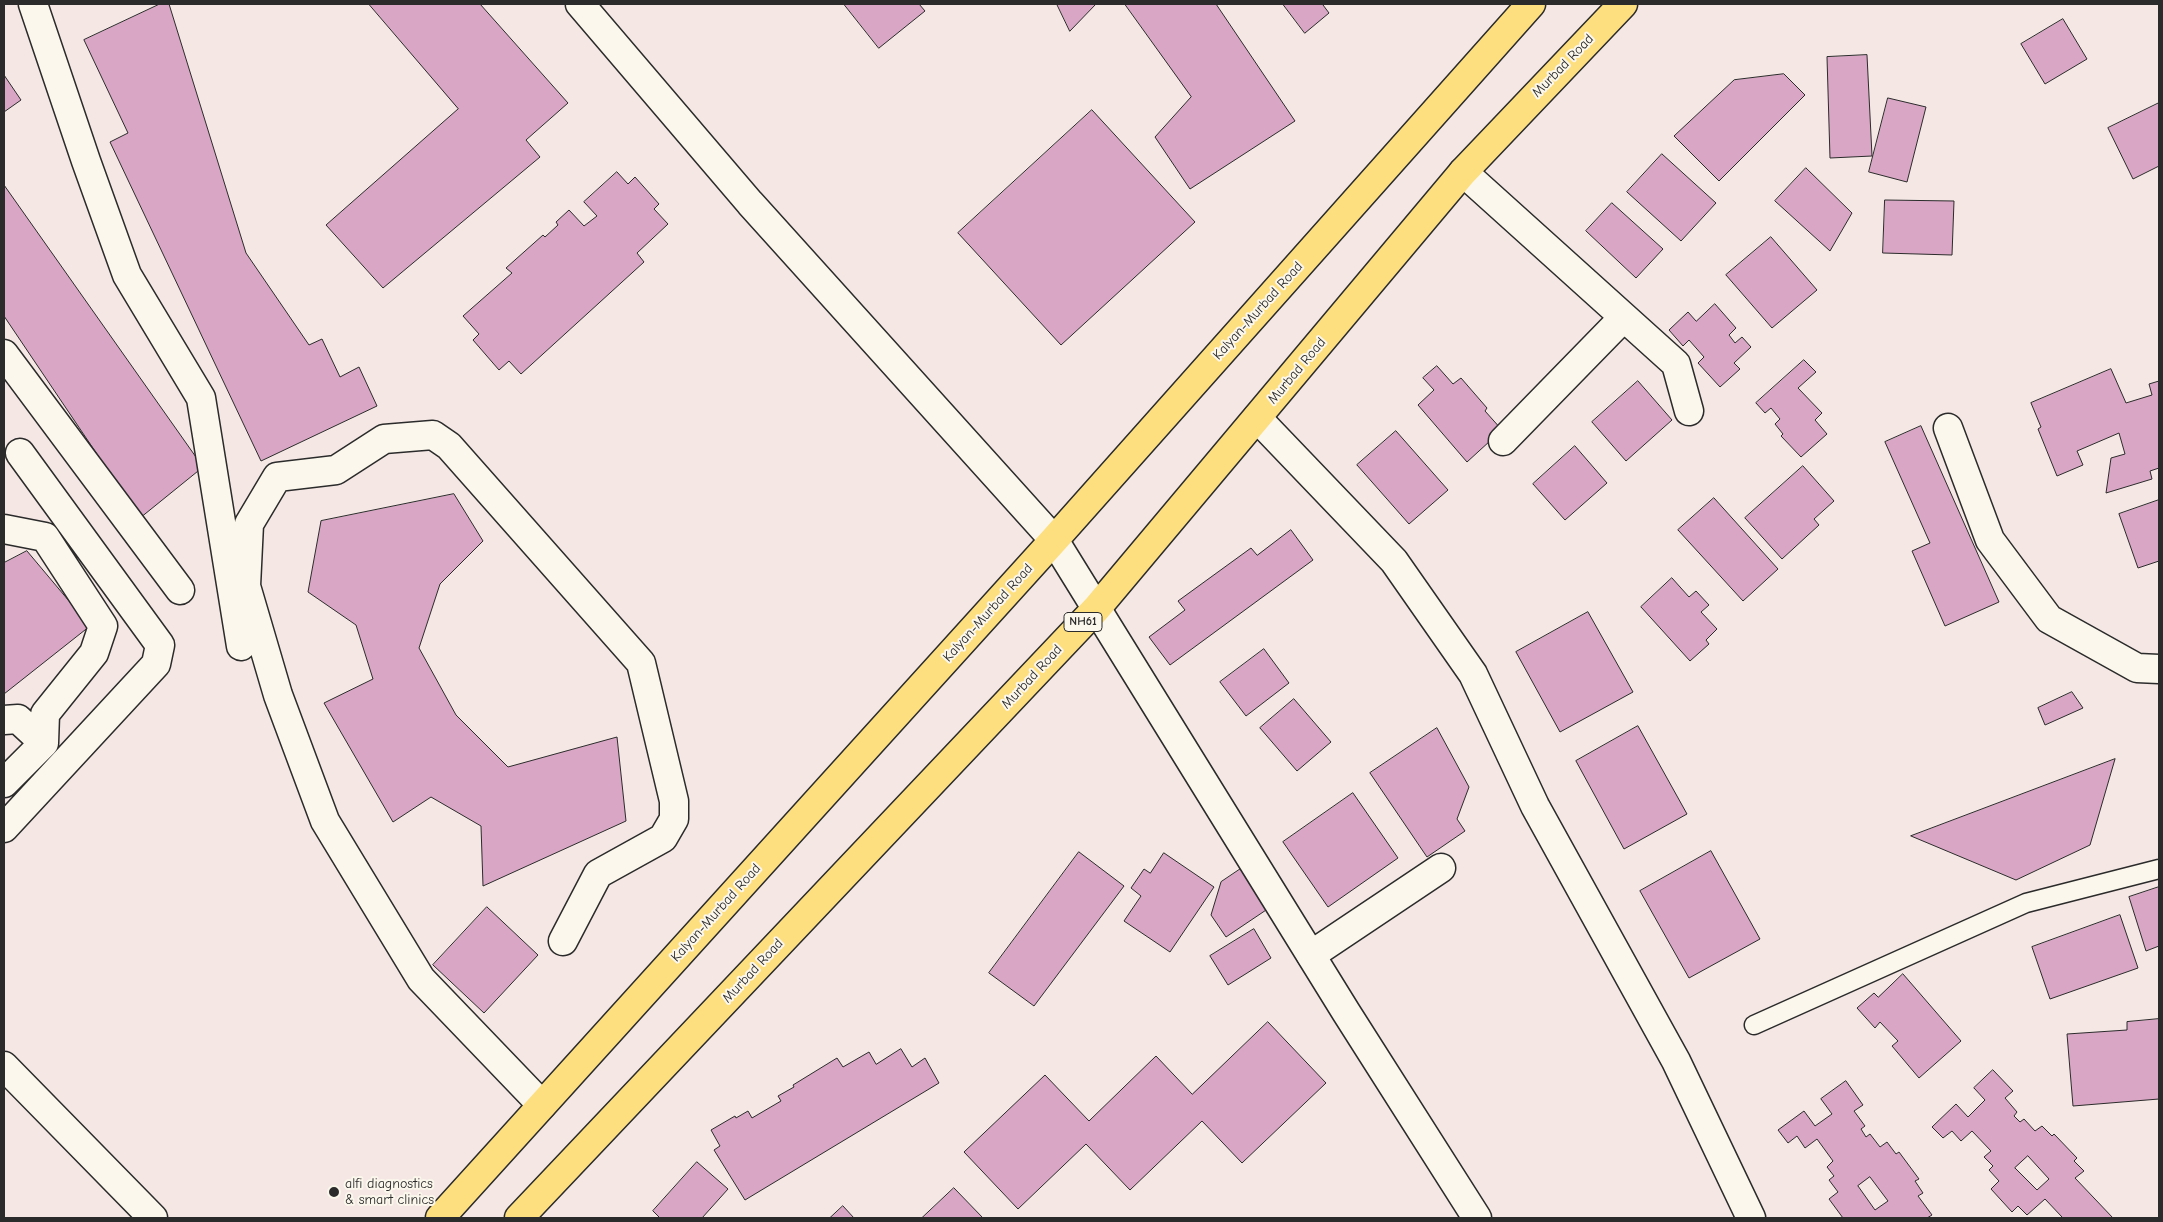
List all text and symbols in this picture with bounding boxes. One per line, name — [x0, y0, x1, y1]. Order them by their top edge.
street label: Murbad Road — [1529, 31, 1597, 101]
street label: Kalyan-Murbad Road — [1210, 258, 1306, 364]
street label: Murbad Road — [1264, 334, 1330, 408]
street label: Kalyan-Murbad Road — [940, 560, 1036, 666]
road number: NH61 — [1064, 612, 1102, 632]
street label: Murbad Road — [998, 641, 1066, 713]
street label: Kalyan-Murbad Road — [668, 860, 764, 966]
street label: Murbad Road — [719, 935, 787, 1007]
place label: alfi diagnostics & smart clinics — [345, 1176, 434, 1208]
marker: alfi diagnostics & smart clinics — [327, 1185, 341, 1199]

